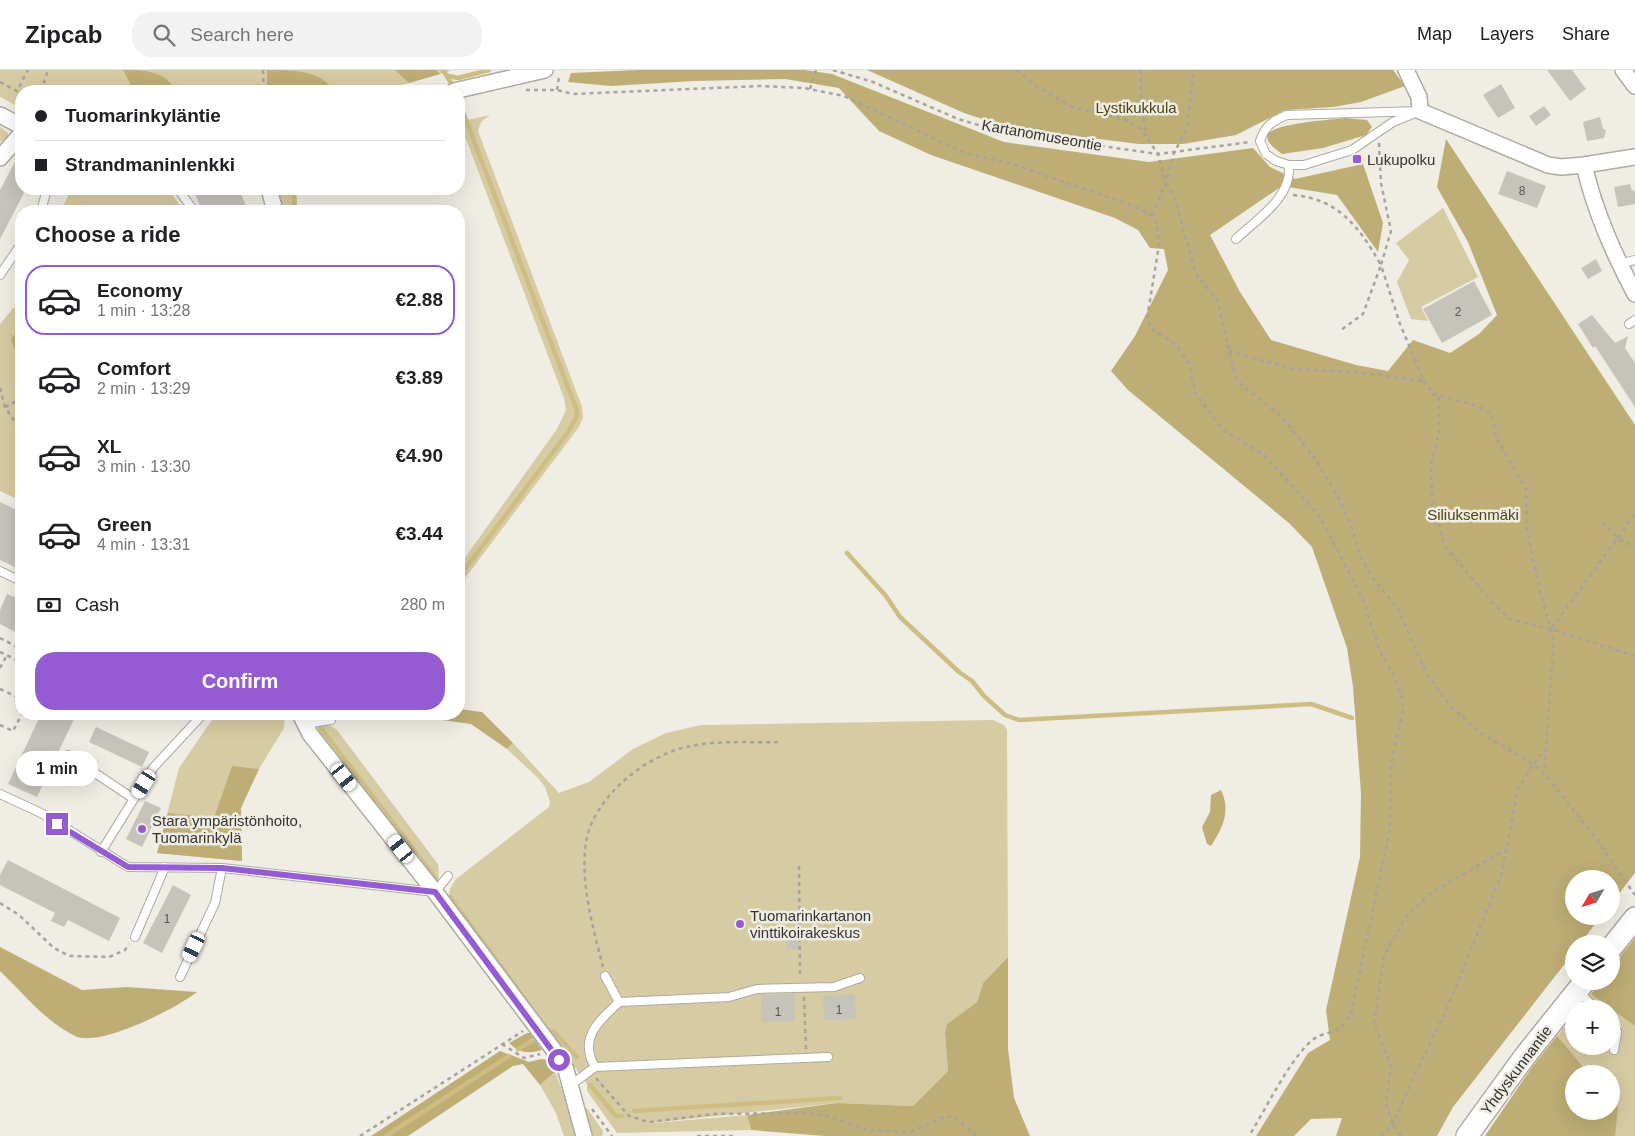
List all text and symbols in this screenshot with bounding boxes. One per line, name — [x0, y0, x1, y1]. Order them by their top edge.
search box — [132, 12, 482, 57]
text: Zipcab — [25, 21, 102, 48]
icon: search — [150, 21, 178, 49]
text: Search here — [190, 24, 294, 45]
text: Map — [1417, 24, 1452, 44]
text: Layers — [1480, 24, 1534, 44]
text: Share — [1562, 24, 1610, 44]
park label: Lystikukkula — [1095, 99, 1177, 116]
text: Tuomarinkyläntie — [65, 105, 221, 126]
street label: Kartanomuseontie — [981, 116, 1103, 154]
place label: Lukupolku — [1367, 151, 1435, 168]
marker: Lukupolku — [1351, 153, 1363, 165]
text: Strandmaninlenkki — [65, 154, 235, 175]
house number: 8 — [1519, 184, 1526, 198]
text: Choose a ride — [35, 222, 180, 247]
icon: car — [37, 278, 82, 323]
text: Economy — [97, 280, 183, 301]
text: €2.88 — [395, 289, 443, 310]
text: 1 min · 13:28 — [97, 302, 190, 319]
house number: 2 — [1455, 305, 1462, 319]
icon: car — [37, 356, 82, 401]
text: Comfort — [97, 358, 171, 379]
text: €3.89 — [395, 367, 443, 388]
text: 2 min · 13:29 — [97, 380, 190, 397]
icon: car — [37, 434, 82, 479]
text: XL — [97, 436, 121, 457]
text: €4.90 — [395, 445, 443, 466]
text: 3 min · 13:30 — [97, 458, 190, 475]
park label: Siliuksenmäki — [1427, 506, 1519, 523]
icon: car — [37, 512, 82, 557]
text: Green — [97, 514, 152, 535]
text: €3.44 — [395, 523, 443, 544]
text: 4 min · 13:31 — [97, 536, 190, 553]
icon: cash — [35, 591, 63, 619]
text: Cash — [75, 594, 119, 615]
text: 280 m — [401, 596, 445, 613]
button: Confirm — [35, 652, 445, 710]
callout: 1 min — [16, 752, 98, 786]
text: 1 min — [36, 760, 78, 777]
car — [328, 761, 359, 793]
car — [129, 767, 158, 801]
place label: Stara ympäristönhoito, Tuomarinkylä — [152, 812, 302, 846]
route end — [46, 813, 68, 835]
marker: Stara ympäristönhoito, Tuomarinkylä — [136, 823, 148, 835]
car — [385, 833, 416, 865]
north arrow — [1565, 870, 1620, 925]
map controls — [1565, 870, 1620, 1120]
place label: Tuomarinkartanon vinttikoirakeskus — [750, 907, 871, 941]
house number: 1 — [164, 912, 171, 926]
marker: Tuomarinkartanon vinttikoirakeskus — [734, 918, 746, 930]
car — [180, 930, 207, 964]
button: layers — [1565, 935, 1620, 990]
button: + — [1565, 1000, 1620, 1055]
house number: 1 — [836, 1003, 843, 1017]
house number: 1 — [775, 1005, 782, 1019]
street label: Yhdyskunnantie — [1477, 1022, 1555, 1118]
route start — [548, 1049, 570, 1071]
button: − — [1565, 1065, 1620, 1120]

